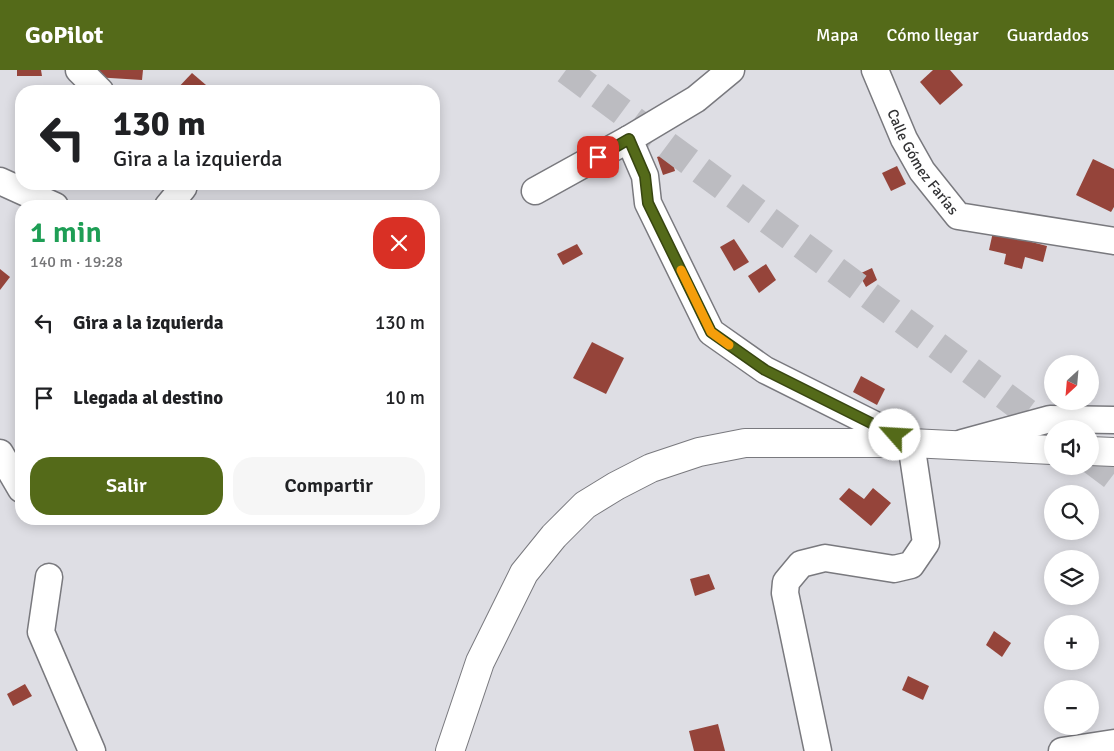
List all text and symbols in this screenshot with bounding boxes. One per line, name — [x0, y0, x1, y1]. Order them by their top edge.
text: GoPilot — [25, 20, 103, 50]
text: Mapa — [816, 24, 858, 46]
text: Cómo llegar — [886, 24, 979, 46]
text: Guardados — [1007, 24, 1089, 46]
text: 130 m — [113, 102, 206, 145]
icon: left — [30, 105, 95, 170]
street label: Calle Gómez Farías — [883, 106, 963, 219]
pin — [577, 136, 619, 178]
icon: arrive — [584, 143, 612, 171]
text: Gira a la izquierda — [113, 145, 282, 172]
text: 1 min — [30, 214, 102, 251]
button: close — [373, 217, 425, 269]
text: 140 m · 19:28 — [30, 252, 123, 272]
icon: left — [30, 309, 58, 337]
text: Gira a la izquierda — [73, 311, 223, 335]
text: 130 m — [375, 311, 425, 335]
north arrow — [1044, 355, 1099, 410]
map controls — [1044, 355, 1099, 735]
icon: arrive — [30, 384, 58, 412]
text: Llegada al destino — [73, 386, 223, 410]
text: 10 m — [385, 386, 425, 410]
position arrow — [868, 408, 920, 460]
button: sound — [1044, 420, 1099, 475]
button: Salir — [30, 457, 223, 515]
button: Compartir — [233, 457, 425, 515]
button: search — [1044, 485, 1099, 540]
button: layers — [1044, 550, 1099, 605]
button: + — [1044, 615, 1099, 670]
button: − — [1044, 680, 1099, 735]

